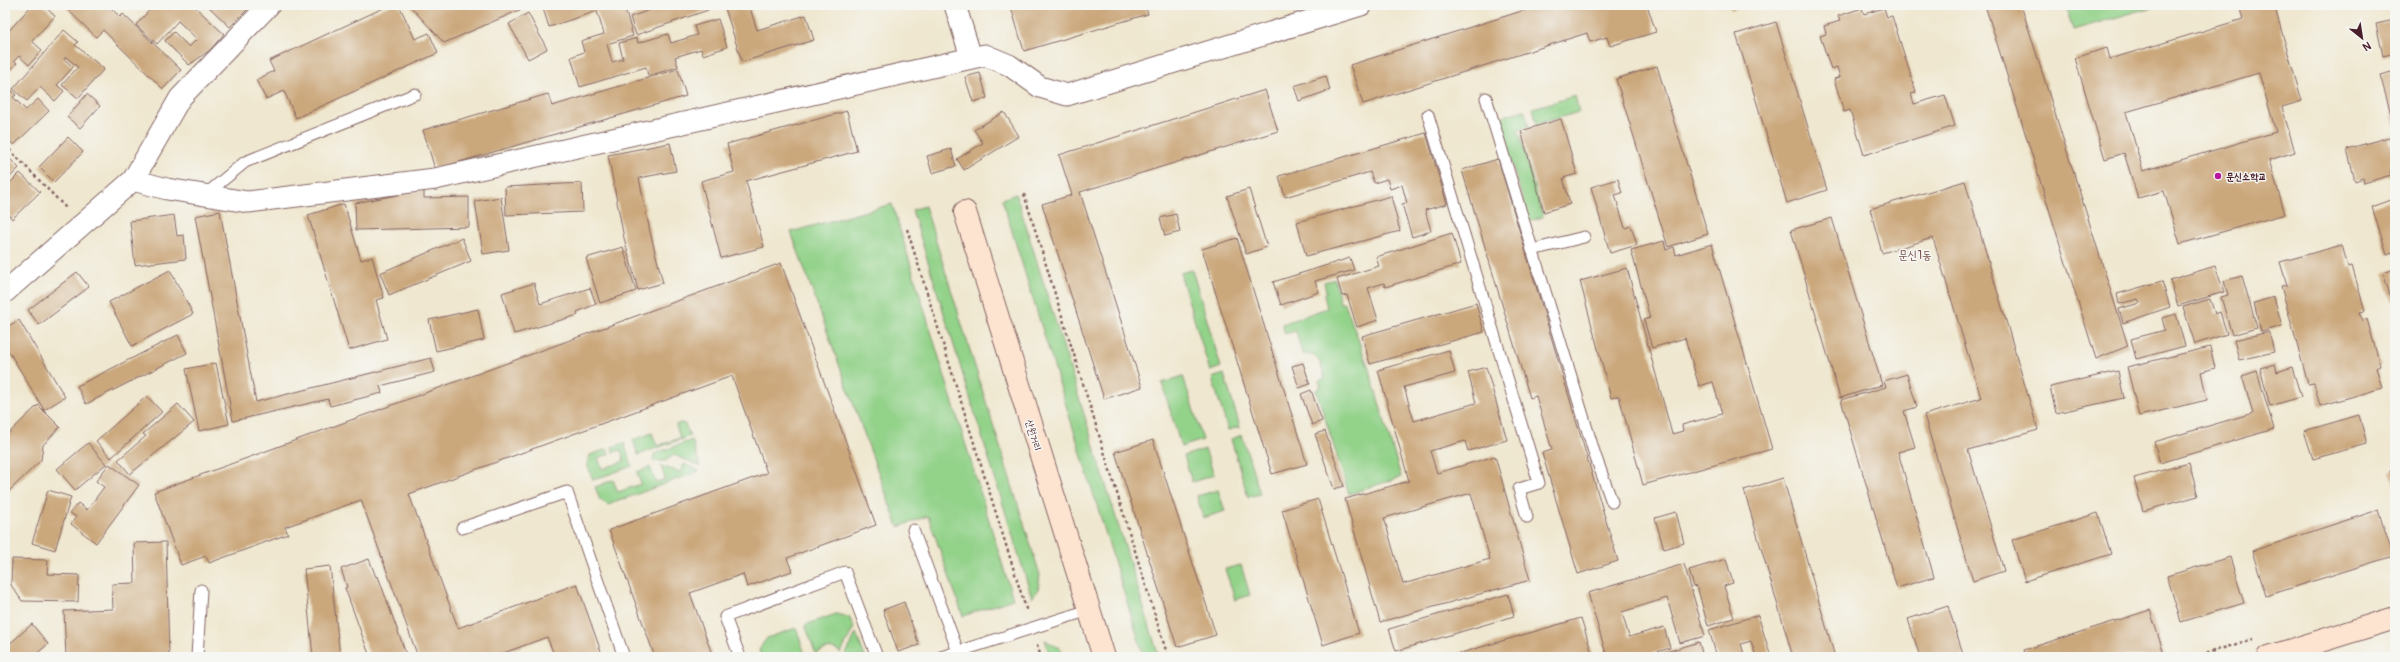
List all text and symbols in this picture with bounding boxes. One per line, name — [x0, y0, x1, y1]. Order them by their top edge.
north arrow — [2342, 18, 2382, 58]
text: N — [2360, 39, 2373, 54]
marker: 문신소학교 — [2213, 171, 2223, 181]
place label: 문신소학교 — [2226, 171, 2266, 183]
district label: 문신1동 — [1898, 248, 1932, 263]
street label: 산원거리 — [1023, 418, 1043, 452]

